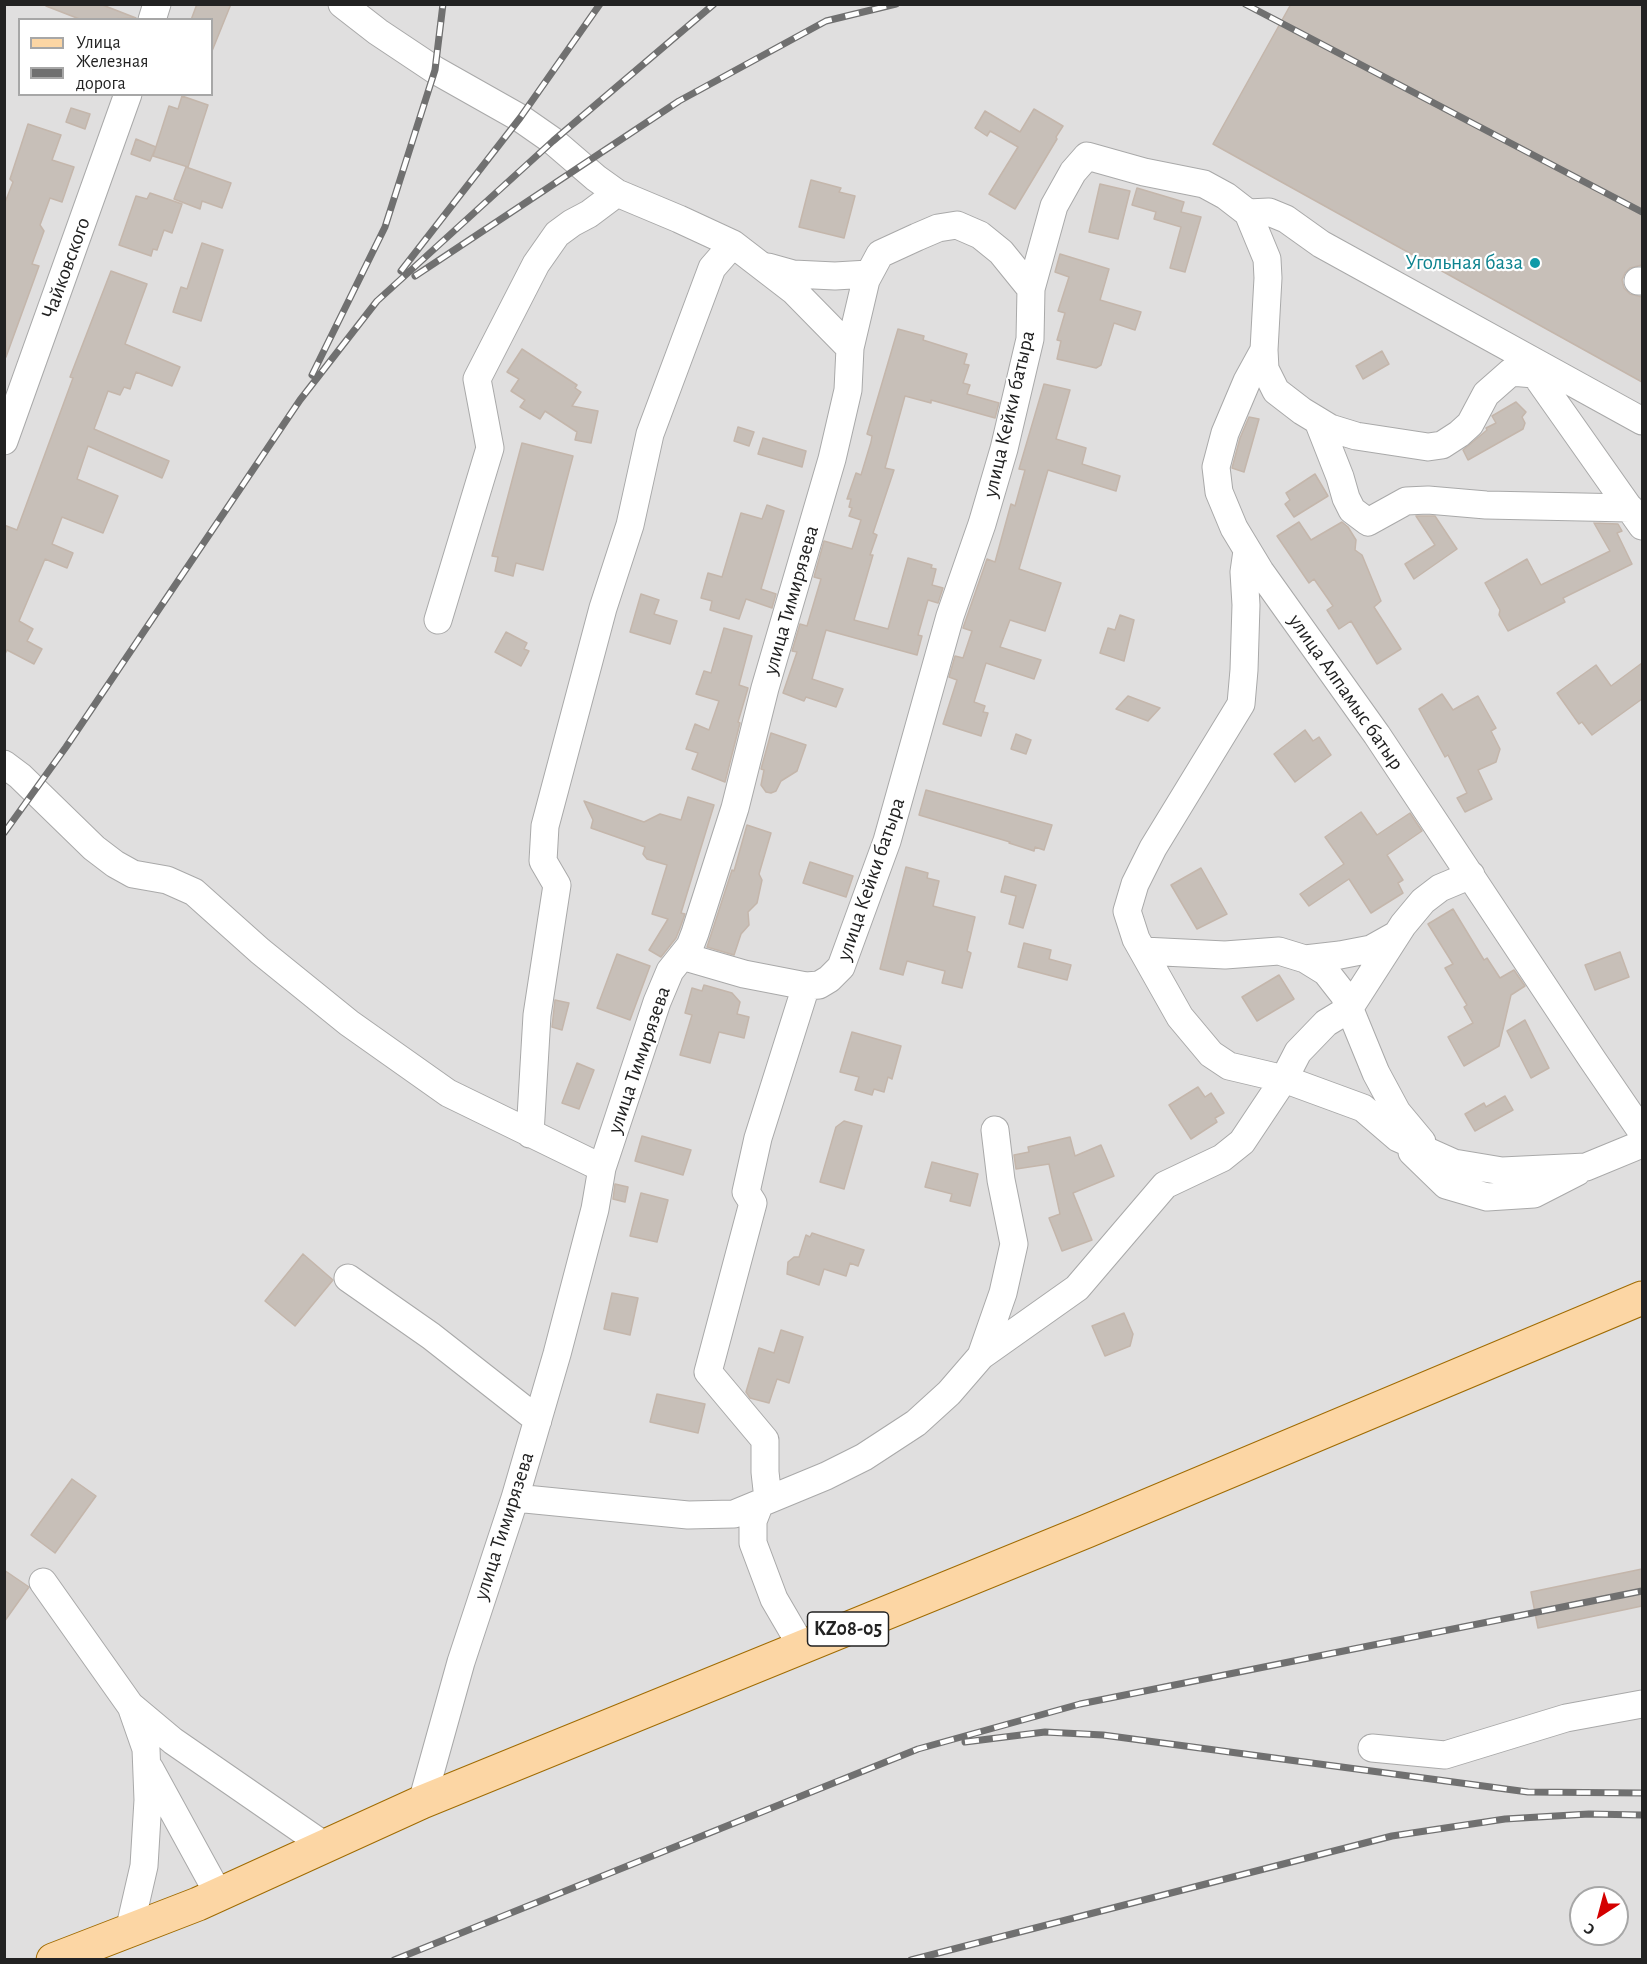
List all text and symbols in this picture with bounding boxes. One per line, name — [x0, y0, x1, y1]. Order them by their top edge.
legend — [18, 18, 213, 96]
text: Улица — [76, 34, 121, 52]
text: Железная дорога — [76, 53, 148, 93]
street label: Чайковского — [36, 214, 96, 322]
place label: Угольная база — [1405, 250, 1523, 276]
marker: Угольная база — [1528, 256, 1542, 270]
street label: улица Кейки батыра — [978, 328, 1040, 500]
street label: улица Тимирязева — [758, 522, 824, 678]
street label: улица Алпамыс батыр — [1283, 609, 1409, 775]
street label: улица Кейки батыра — [831, 794, 911, 964]
street label: улица Тимирязева — [602, 983, 676, 1137]
street label: улица Тимирязева — [468, 1449, 540, 1603]
road number: KZ08-05 — [808, 1612, 888, 1646]
north arrow — [1569, 1886, 1629, 1946]
text: С — [1581, 1920, 1598, 1938]

